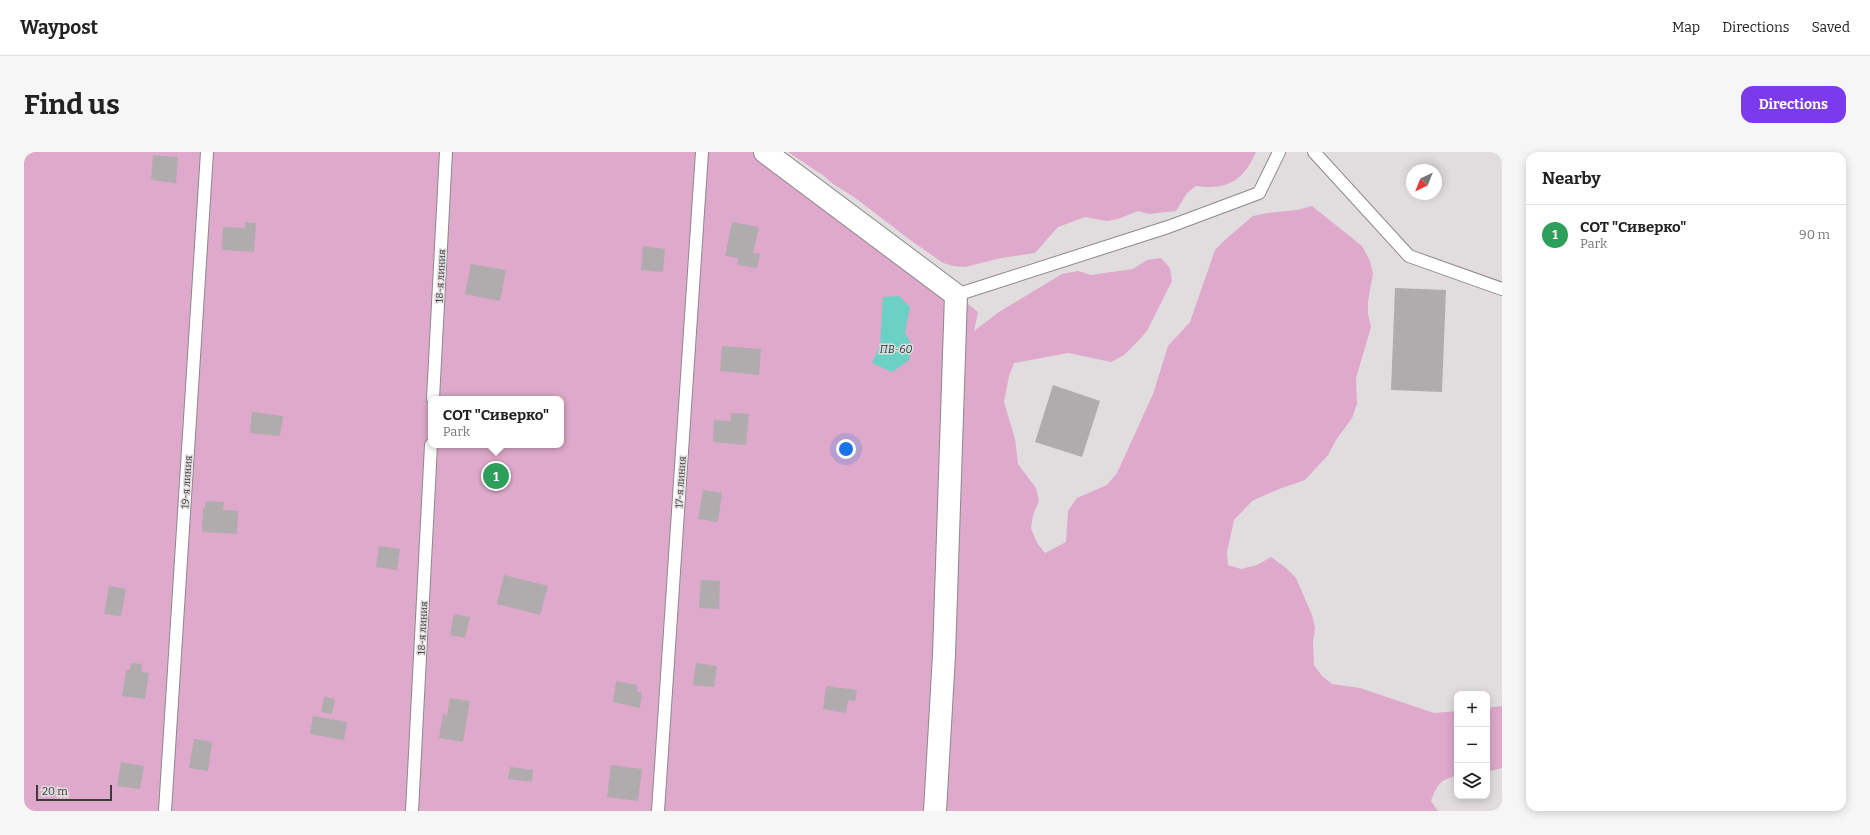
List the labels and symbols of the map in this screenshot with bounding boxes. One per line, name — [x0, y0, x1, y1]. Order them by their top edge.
north arrow — [1406, 164, 1442, 200]
street label: 18-я линия — [434, 249, 448, 303]
water label: ПВ-60 — [879, 343, 913, 356]
your location — [836, 439, 856, 459]
street label: 19-я линия — [179, 455, 195, 509]
street label: 17-я линия — [673, 455, 689, 508]
pin: 1 — [483, 461, 509, 491]
street label: 18-я линия — [416, 601, 430, 655]
scale bar — [36, 783, 112, 802]

